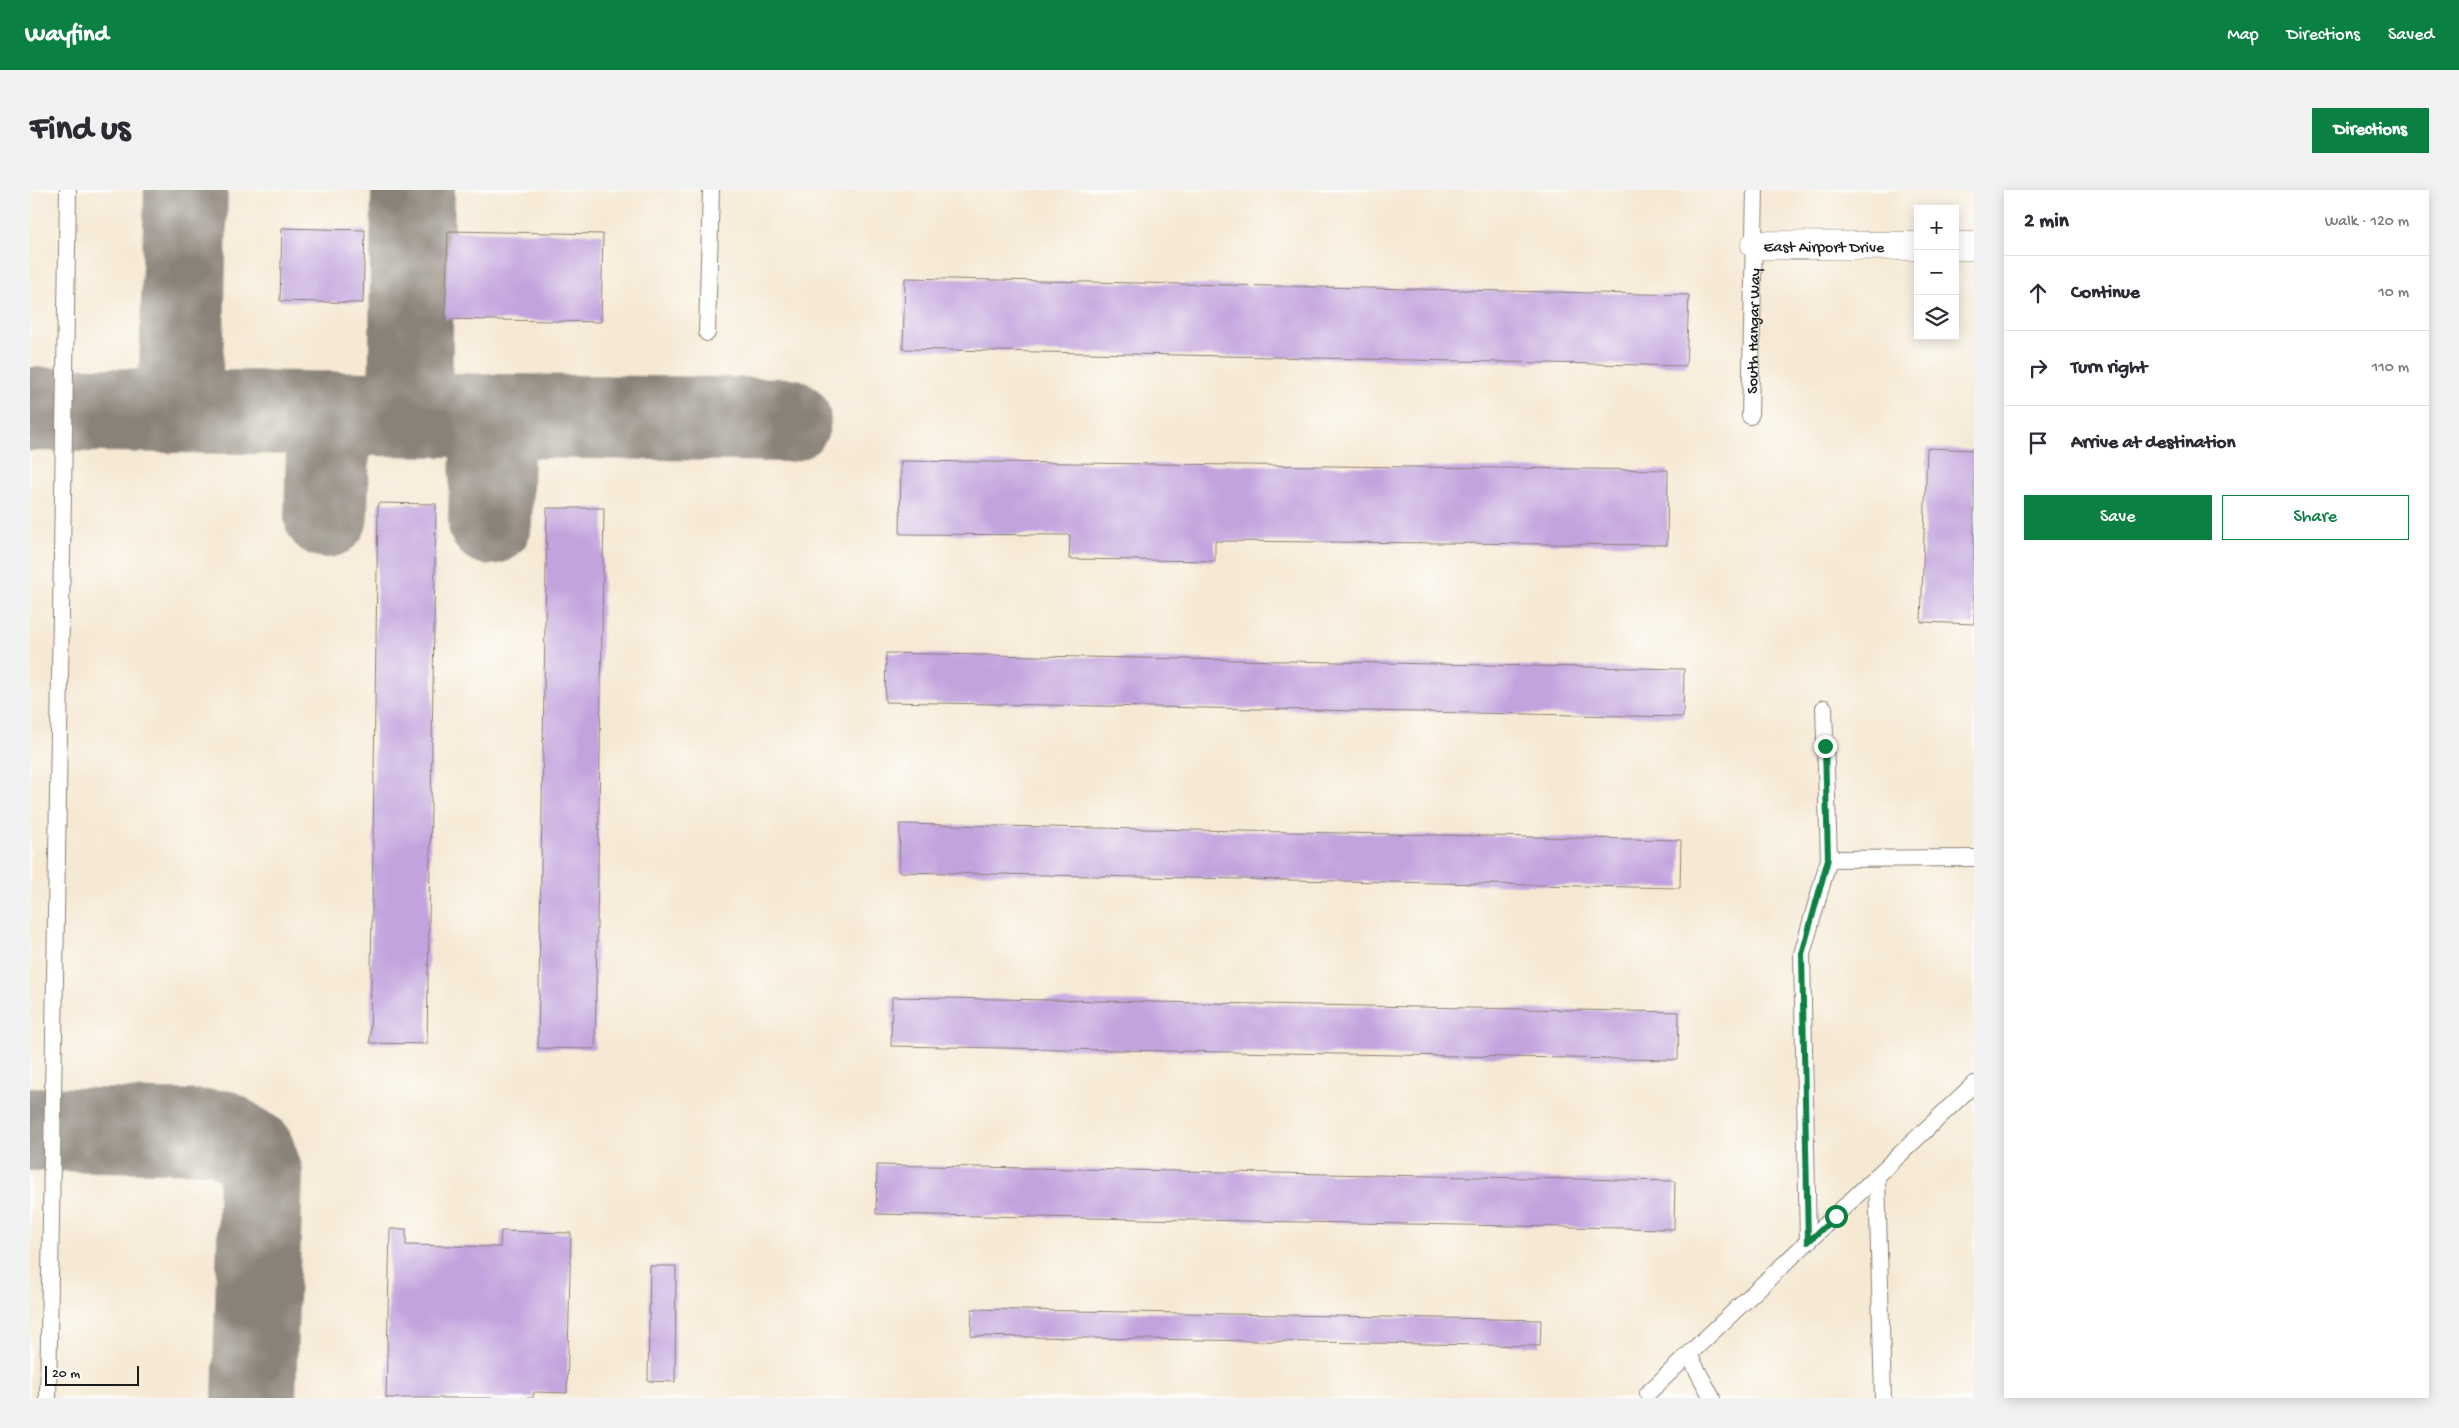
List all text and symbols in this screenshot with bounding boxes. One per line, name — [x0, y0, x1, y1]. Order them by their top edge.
text: Wayfind — [25, 21, 109, 50]
text: Map — [2227, 25, 2259, 46]
text: Directions — [2287, 25, 2360, 46]
text: Saved — [2388, 25, 2434, 46]
button: Directions — [2312, 108, 2429, 153]
text: Find us — [30, 110, 130, 151]
map controls — [1914, 205, 1959, 340]
button: + — [1914, 205, 1959, 250]
text: 2 min — [2024, 210, 2069, 235]
text: Walk · 120 m — [2325, 213, 2409, 232]
street label: East Airport Drive — [1764, 239, 1885, 259]
button: − — [1914, 250, 1959, 295]
street label: South Hangar Way — [1744, 268, 1766, 394]
icon: ahead — [2024, 279, 2052, 307]
text: Continue — [2071, 282, 2140, 305]
text: 10 m — [2378, 284, 2409, 303]
button: layers — [1914, 295, 1959, 340]
icon: right — [2024, 354, 2052, 382]
text: Turn right — [2071, 357, 2147, 380]
text: 110 m — [2372, 359, 2409, 378]
icon: arrive — [2024, 429, 2052, 457]
text: Arrive at destination — [2071, 432, 2235, 455]
button: Save — [2024, 495, 2212, 540]
button: Share — [2222, 495, 2409, 540]
route end — [1814, 735, 1837, 758]
route start — [1825, 1205, 1848, 1228]
scale bar — [45, 1363, 139, 1386]
text: 20 m — [52, 1366, 80, 1383]

